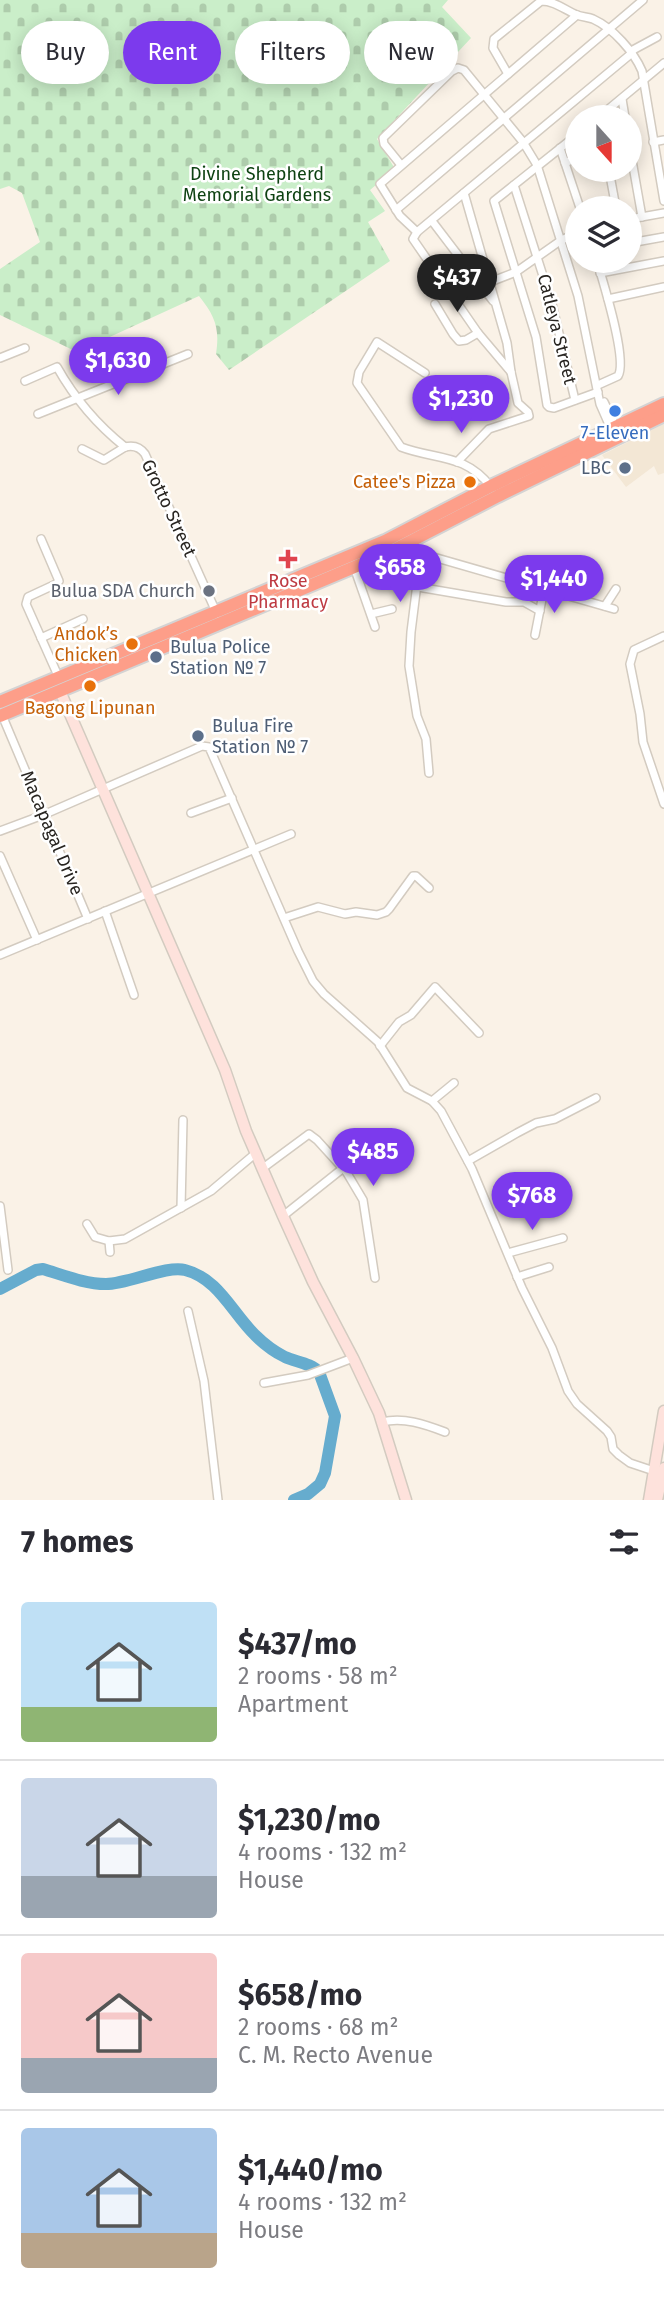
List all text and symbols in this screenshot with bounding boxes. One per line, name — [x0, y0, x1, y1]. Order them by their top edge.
chip: Buy — [21, 21, 109, 84]
chip: Rent — [123, 21, 221, 84]
chip: Filters — [235, 21, 350, 84]
chip: New — [364, 21, 458, 84]
north arrow — [565, 105, 642, 182]
map controls — [565, 105, 642, 273]
park label: Divine Shepherd Memorial Gardens — [183, 163, 331, 206]
button: layers — [565, 196, 642, 273]
pin: $437 — [416, 254, 498, 314]
text: $437 — [433, 263, 481, 291]
street label: Catleya Street — [533, 272, 581, 387]
pin: $1,630 — [61, 338, 175, 397]
text: $1,630 — [85, 346, 151, 374]
pin: $1,230 — [404, 376, 518, 435]
text: $1,230 — [428, 384, 494, 412]
marker: 7-Eleven — [607, 403, 623, 419]
place label: 7-Eleven — [581, 422, 649, 444]
street label: Grotto Street — [137, 456, 201, 561]
place label: LBC — [581, 457, 611, 479]
marker: LBC — [617, 460, 633, 476]
place label: Catee's Pizza — [353, 471, 456, 493]
marker: Catee's Pizza — [462, 474, 478, 490]
pin: $658 — [359, 544, 441, 604]
marker: Rose Pharmacy — [280, 551, 296, 567]
text: $658 — [374, 553, 426, 581]
pin: $1,440 — [497, 556, 611, 615]
text: $1,440 — [521, 564, 587, 592]
place label: Rose Pharmacy — [248, 570, 328, 613]
place label: Bulua SDA Church — [50, 580, 195, 602]
marker: Bulua SDA Church — [201, 583, 217, 599]
place label: Andok’s Chicken — [54, 623, 118, 666]
marker: Andok’s Chicken — [124, 636, 140, 652]
place label: Bulua Police Station № 7 — [170, 636, 271, 679]
marker: Bulua Police Station № 7 — [148, 649, 164, 665]
marker: Bagong Lipunan — [82, 678, 98, 694]
place label: Bagong Lipunan — [25, 697, 155, 719]
place label: Bulua Fire Station № 7 — [212, 715, 308, 758]
marker: Bulua Fire Station № 7 — [190, 728, 206, 744]
street label: Macapagal Drive — [16, 767, 88, 899]
pin: $485 — [332, 1128, 414, 1188]
text: $485 — [347, 1137, 399, 1165]
pin: $768 — [491, 1172, 573, 1232]
text: $768 — [508, 1181, 556, 1209]
icon: filters — [605, 1523, 643, 1561]
text: 7 homes — [21, 1524, 133, 1560]
text: $437/mo — [238, 1626, 357, 1662]
icon: home — [77, 1630, 161, 1714]
text: 2 rooms · 58 m² — [238, 1662, 398, 1690]
text: Apartment — [238, 1690, 348, 1718]
text: $1,230/mo — [238, 1802, 381, 1838]
icon: home — [77, 1806, 161, 1890]
text: 4 rooms · 132 m² — [238, 1838, 407, 1866]
text: House — [238, 1866, 304, 1894]
text: $658/mo — [238, 1977, 362, 2013]
icon: home — [77, 1981, 161, 2065]
text: 2 rooms · 68 m² — [238, 2013, 399, 2041]
text: C. M. Recto Avenue — [238, 2041, 433, 2069]
text: $1,440/mo — [238, 2152, 383, 2188]
icon: home — [77, 2156, 161, 2240]
text: 4 rooms · 132 m² — [238, 2188, 407, 2216]
text: House — [238, 2216, 304, 2244]

